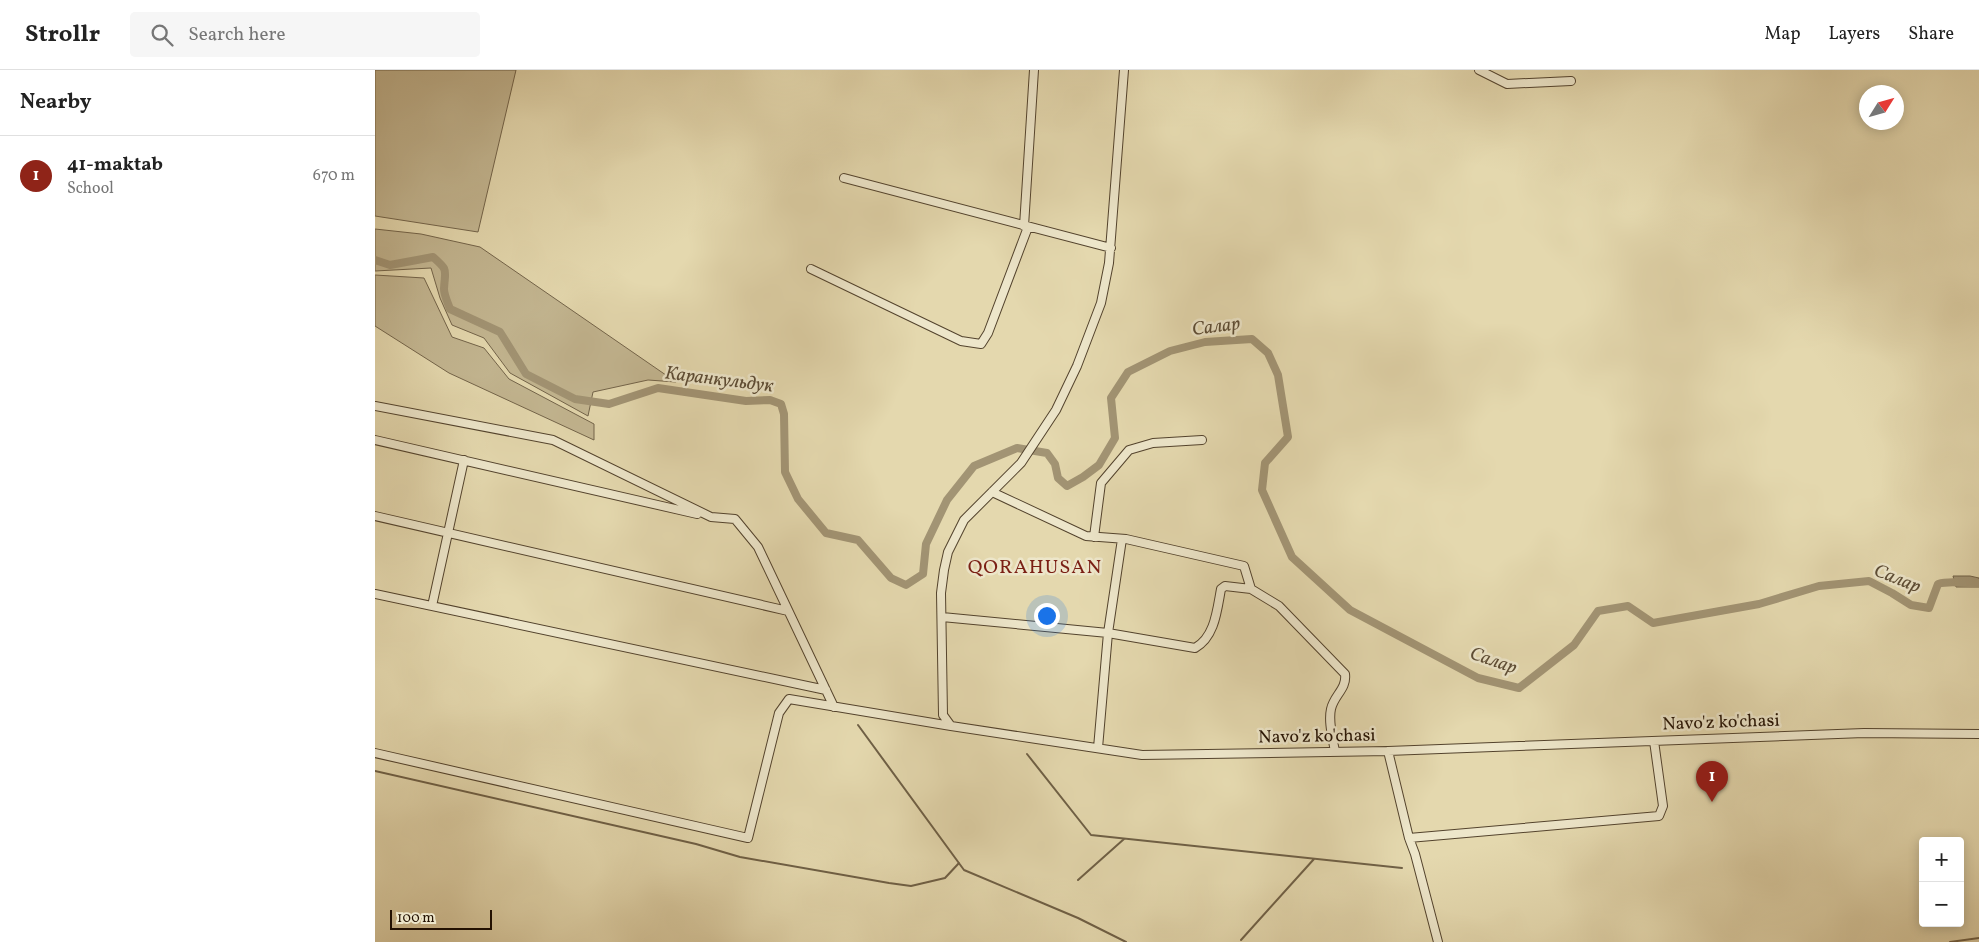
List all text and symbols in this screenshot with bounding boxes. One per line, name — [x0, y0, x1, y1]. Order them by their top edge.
search box — [130, 12, 480, 57]
text: Strollr — [25, 18, 100, 52]
icon: search — [148, 21, 176, 49]
text: Search here — [188, 22, 286, 48]
text: Map — [1764, 22, 1800, 47]
text: Layers — [1828, 22, 1880, 47]
text: Share — [1908, 22, 1954, 47]
north arrow — [1859, 85, 1904, 130]
text: Nearby — [20, 88, 91, 117]
text: 41-maktab — [67, 152, 163, 178]
text: 1 — [33, 165, 39, 187]
text: 670 m — [313, 165, 355, 187]
text: School — [67, 178, 114, 200]
water label: Салар — [1191, 311, 1242, 343]
water label: Каранкульдук — [663, 360, 776, 400]
district label: QORAHUSAN — [968, 554, 1102, 582]
water label: Салар — [1870, 558, 1924, 600]
your location — [1034, 603, 1060, 629]
water label: Салар — [1466, 641, 1520, 681]
street label: Navo'z ko'chasi — [1662, 708, 1780, 738]
street label: Navo'z ko'chasi — [1258, 723, 1376, 751]
pin: 1 — [1696, 761, 1728, 802]
map controls — [1919, 837, 1964, 927]
button: + — [1919, 837, 1964, 882]
button: − — [1919, 882, 1964, 927]
scale bar — [390, 907, 493, 930]
text: 100 m — [397, 909, 435, 928]

